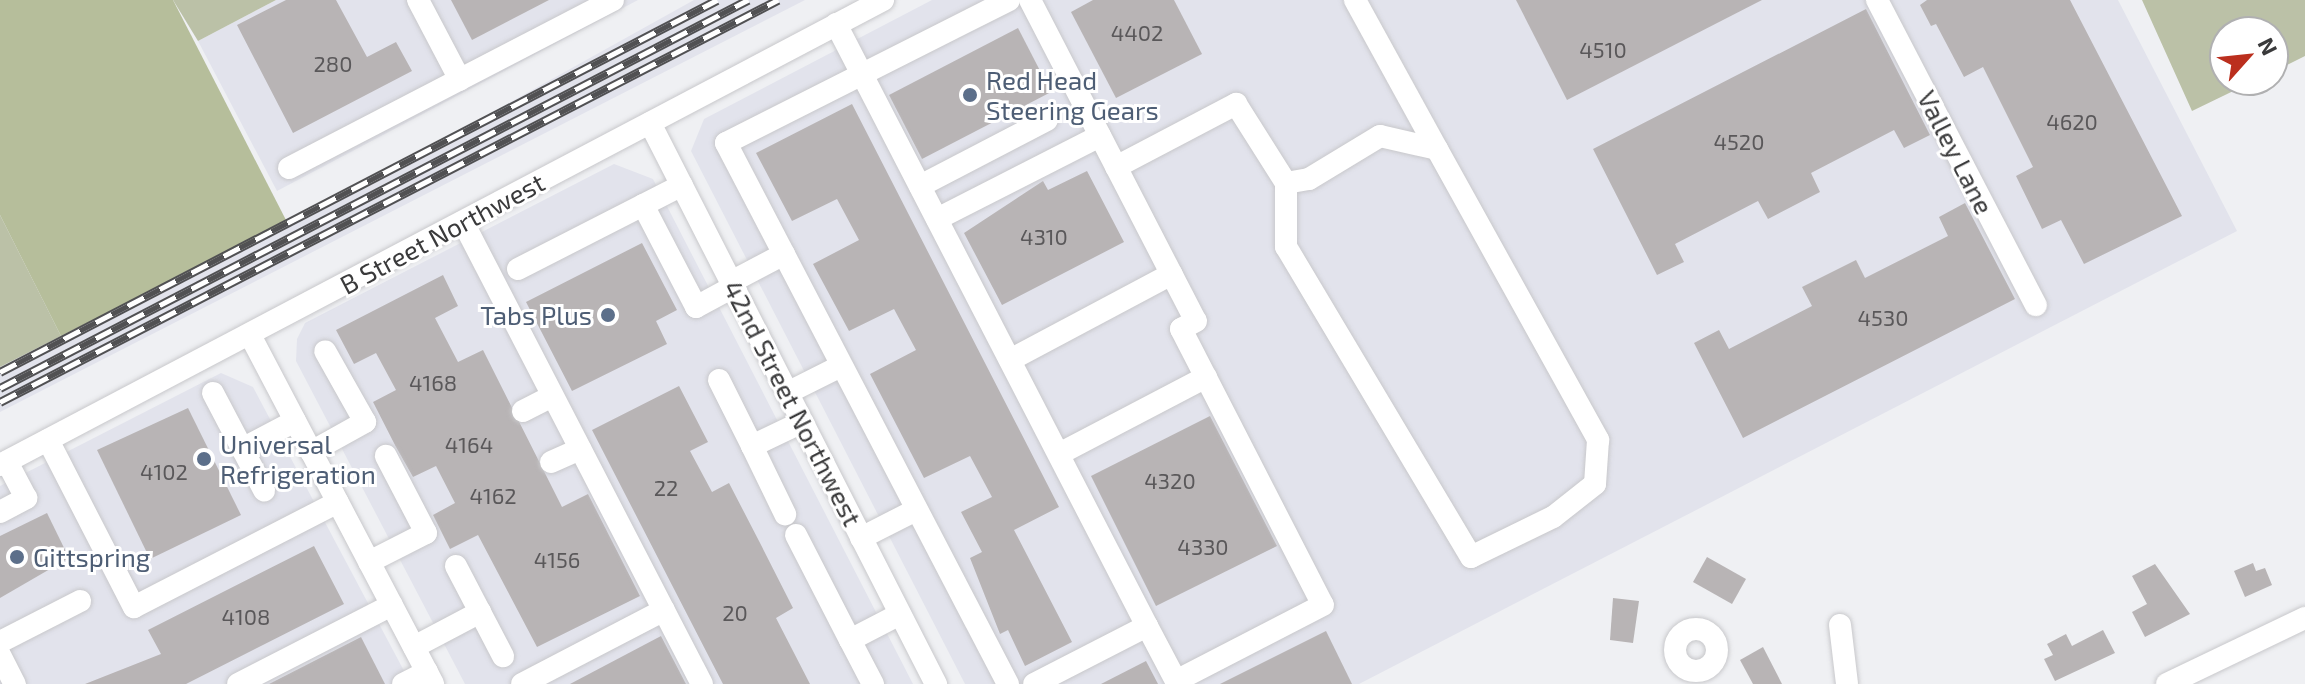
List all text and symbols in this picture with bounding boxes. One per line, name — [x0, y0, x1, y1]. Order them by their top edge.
north arrow — [2209, 16, 2289, 96]
house number: 4402 — [1111, 20, 1163, 46]
text: N — [2253, 33, 2284, 59]
house number: 4510 — [1579, 37, 1627, 63]
house number: 280 — [314, 51, 352, 77]
place label: Red Head Steering Gears — [986, 64, 1159, 126]
street label: Valley Lane — [1911, 85, 2001, 219]
marker: Red Head Steering Gears — [961, 86, 979, 104]
house number: 4620 — [2046, 109, 2098, 135]
house number: 4520 — [1714, 129, 1764, 155]
street label: B Street Northwest — [334, 166, 550, 300]
house number: 4310 — [1020, 224, 1068, 250]
street label: 42nd Street Northwest — [717, 275, 869, 531]
place label: Tabs Plus — [480, 299, 592, 331]
house number: 4530 — [1858, 305, 1908, 331]
marker: Tabs Plus — [599, 306, 617, 324]
house number: 4168 — [409, 370, 457, 396]
place label: Universal Refrigeration — [220, 428, 376, 490]
house number: 4164 — [445, 432, 493, 458]
marker: Universal Refrigeration — [195, 450, 213, 468]
house number: 4102 — [140, 459, 188, 485]
house number: 4320 — [1144, 468, 1196, 494]
house number: 22 — [654, 475, 678, 501]
house number: 4162 — [469, 483, 517, 509]
house number: 4330 — [1177, 534, 1229, 560]
place label: Gittspring — [33, 541, 150, 573]
house number: 4156 — [534, 547, 580, 573]
marker: Gittspring — [8, 548, 26, 566]
house number: 20 — [722, 600, 748, 626]
house number: 4108 — [222, 604, 270, 630]

